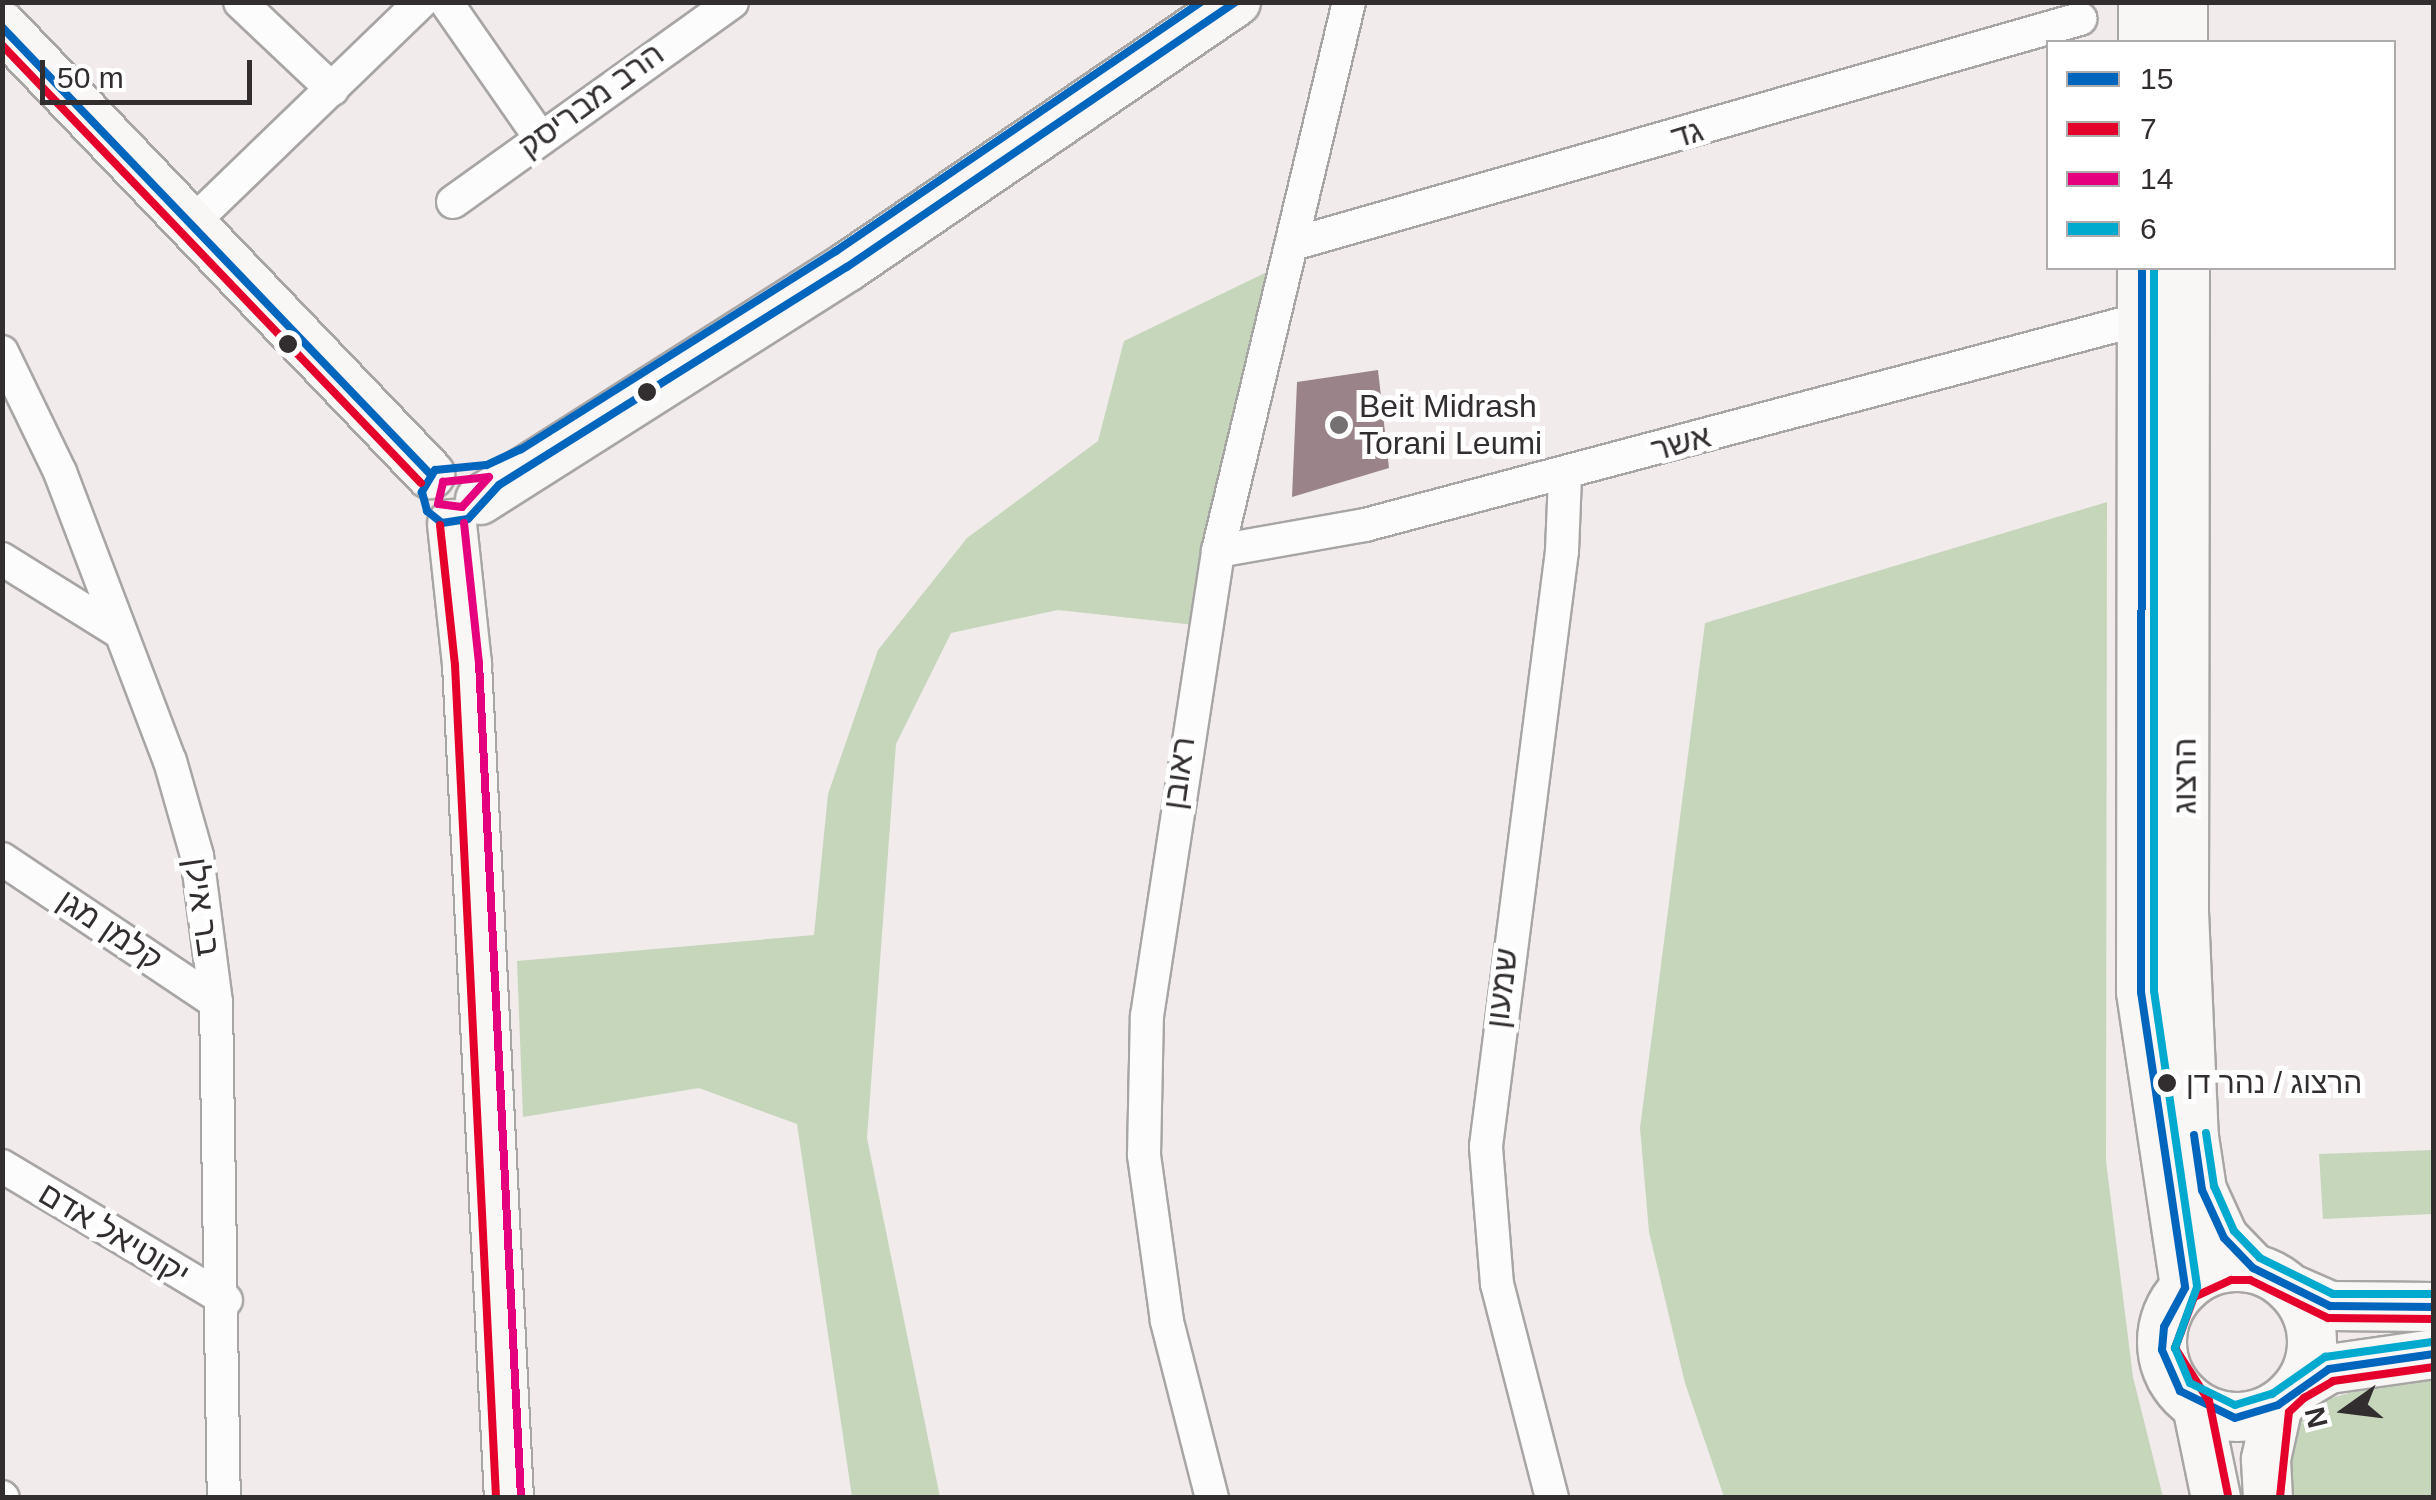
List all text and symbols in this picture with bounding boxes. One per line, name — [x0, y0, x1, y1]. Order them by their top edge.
street label: הרב מבריסק — [511, 34, 671, 166]
scale bar — [45, 40, 258, 102]
legend — [2046, 40, 2396, 270]
text: 50 m — [57, 61, 124, 94]
text: 15 — [2140, 62, 2173, 95]
street label: גד — [1666, 111, 1708, 157]
text: 7 — [2140, 112, 2157, 145]
text: 14 — [2140, 162, 2173, 195]
text: 6 — [2140, 212, 2157, 245]
unlabelled marker — [278, 334, 298, 354]
unlabelled marker — [637, 382, 657, 402]
place label: Beit Midrash Torani Leumi — [1359, 388, 1542, 463]
marker: Beit Midrash Torani Leumi — [1328, 414, 1350, 436]
street label: אשר — [1647, 417, 1715, 469]
street label: ראובן — [1155, 734, 1203, 812]
street label: הרצוג — [2166, 738, 2204, 814]
street label: בר אילן — [176, 855, 228, 959]
street label: קלמן מגן — [50, 881, 170, 979]
street label: שמעון — [1478, 946, 1526, 1030]
place label: הרצוג / נהר דן — [2186, 1065, 2362, 1101]
marker: הרצוג / נהר דן — [2157, 1073, 2177, 1093]
street label: יקוטיאל אדם — [32, 1174, 196, 1294]
north arrow — [2296, 1360, 2396, 1460]
text: N — [2299, 1404, 2334, 1431]

